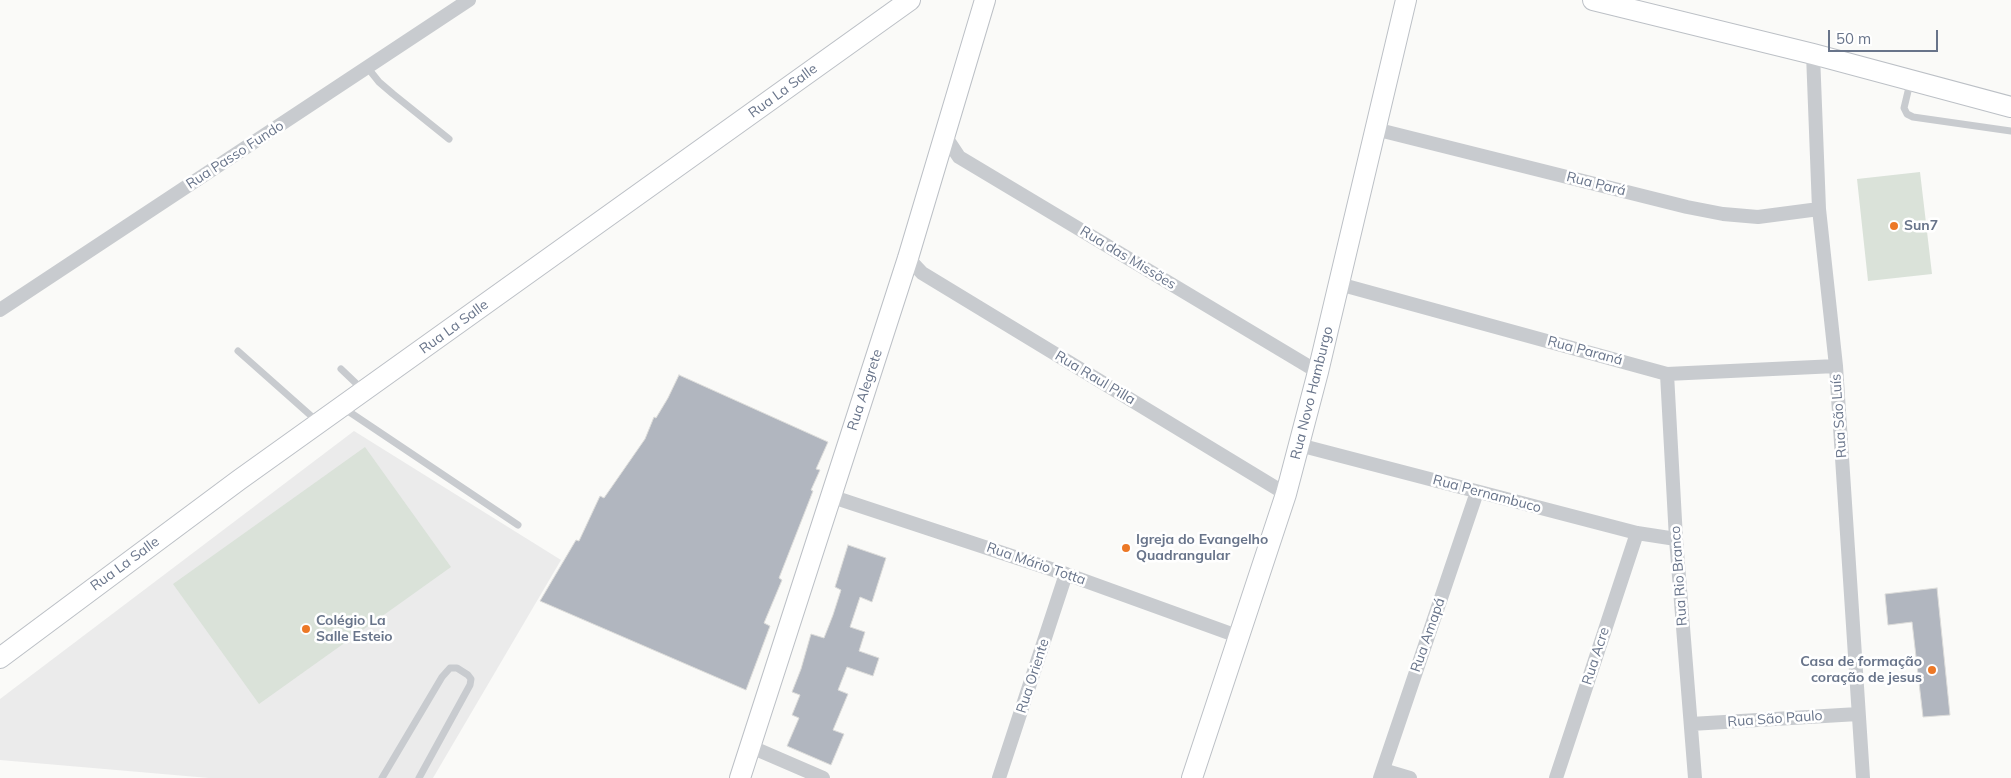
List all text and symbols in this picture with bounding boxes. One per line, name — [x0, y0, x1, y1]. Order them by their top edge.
scale bar — [1831, 20, 1941, 52]
text: 50 m — [1836, 29, 1871, 48]
street label: Rua La Salle — [745, 60, 821, 122]
street label: Rua Passo Fundo — [183, 117, 287, 193]
street label: Rua Pará — [1565, 169, 1627, 199]
place label: Sun7 — [1904, 218, 1938, 234]
marker: Sun7 — [1888, 220, 1900, 232]
street label: Rua das Missões — [1077, 223, 1179, 293]
street label: Rua La Salle — [416, 296, 492, 358]
street label: Rua Novo Hamburgo — [1287, 325, 1337, 461]
street label: Rua Paraná — [1546, 333, 1624, 369]
street label: Rua Alegrete — [844, 347, 886, 433]
street label: Rua Raul Pilla — [1052, 348, 1138, 408]
street label: Rua São Luís — [1828, 373, 1850, 459]
street label: Rua Pernambuco — [1431, 471, 1543, 517]
street label: Rua Rio Branco — [1667, 525, 1691, 627]
place label: Igreja do Evangelho Quadrangular — [1136, 532, 1268, 564]
street label: Rua La Salle — [87, 533, 163, 595]
street label: Rua Mário Totta — [984, 539, 1088, 589]
marker: Igreja do Evangelho Quadrangular — [1120, 542, 1132, 554]
street label: Rua Amapá — [1407, 596, 1449, 674]
place label: Colégio La Salle Esteio — [316, 613, 393, 646]
marker: Colégio La Salle Esteio — [300, 623, 312, 635]
street label: Rua Acre — [1579, 625, 1613, 687]
street label: Rua Oriente — [1013, 637, 1053, 715]
place label: Casa de formação coração de jesus — [1800, 654, 1922, 686]
marker: Casa de formação coração de jesus — [1926, 664, 1938, 676]
street label: Rua São Paulo — [1727, 707, 1823, 731]

